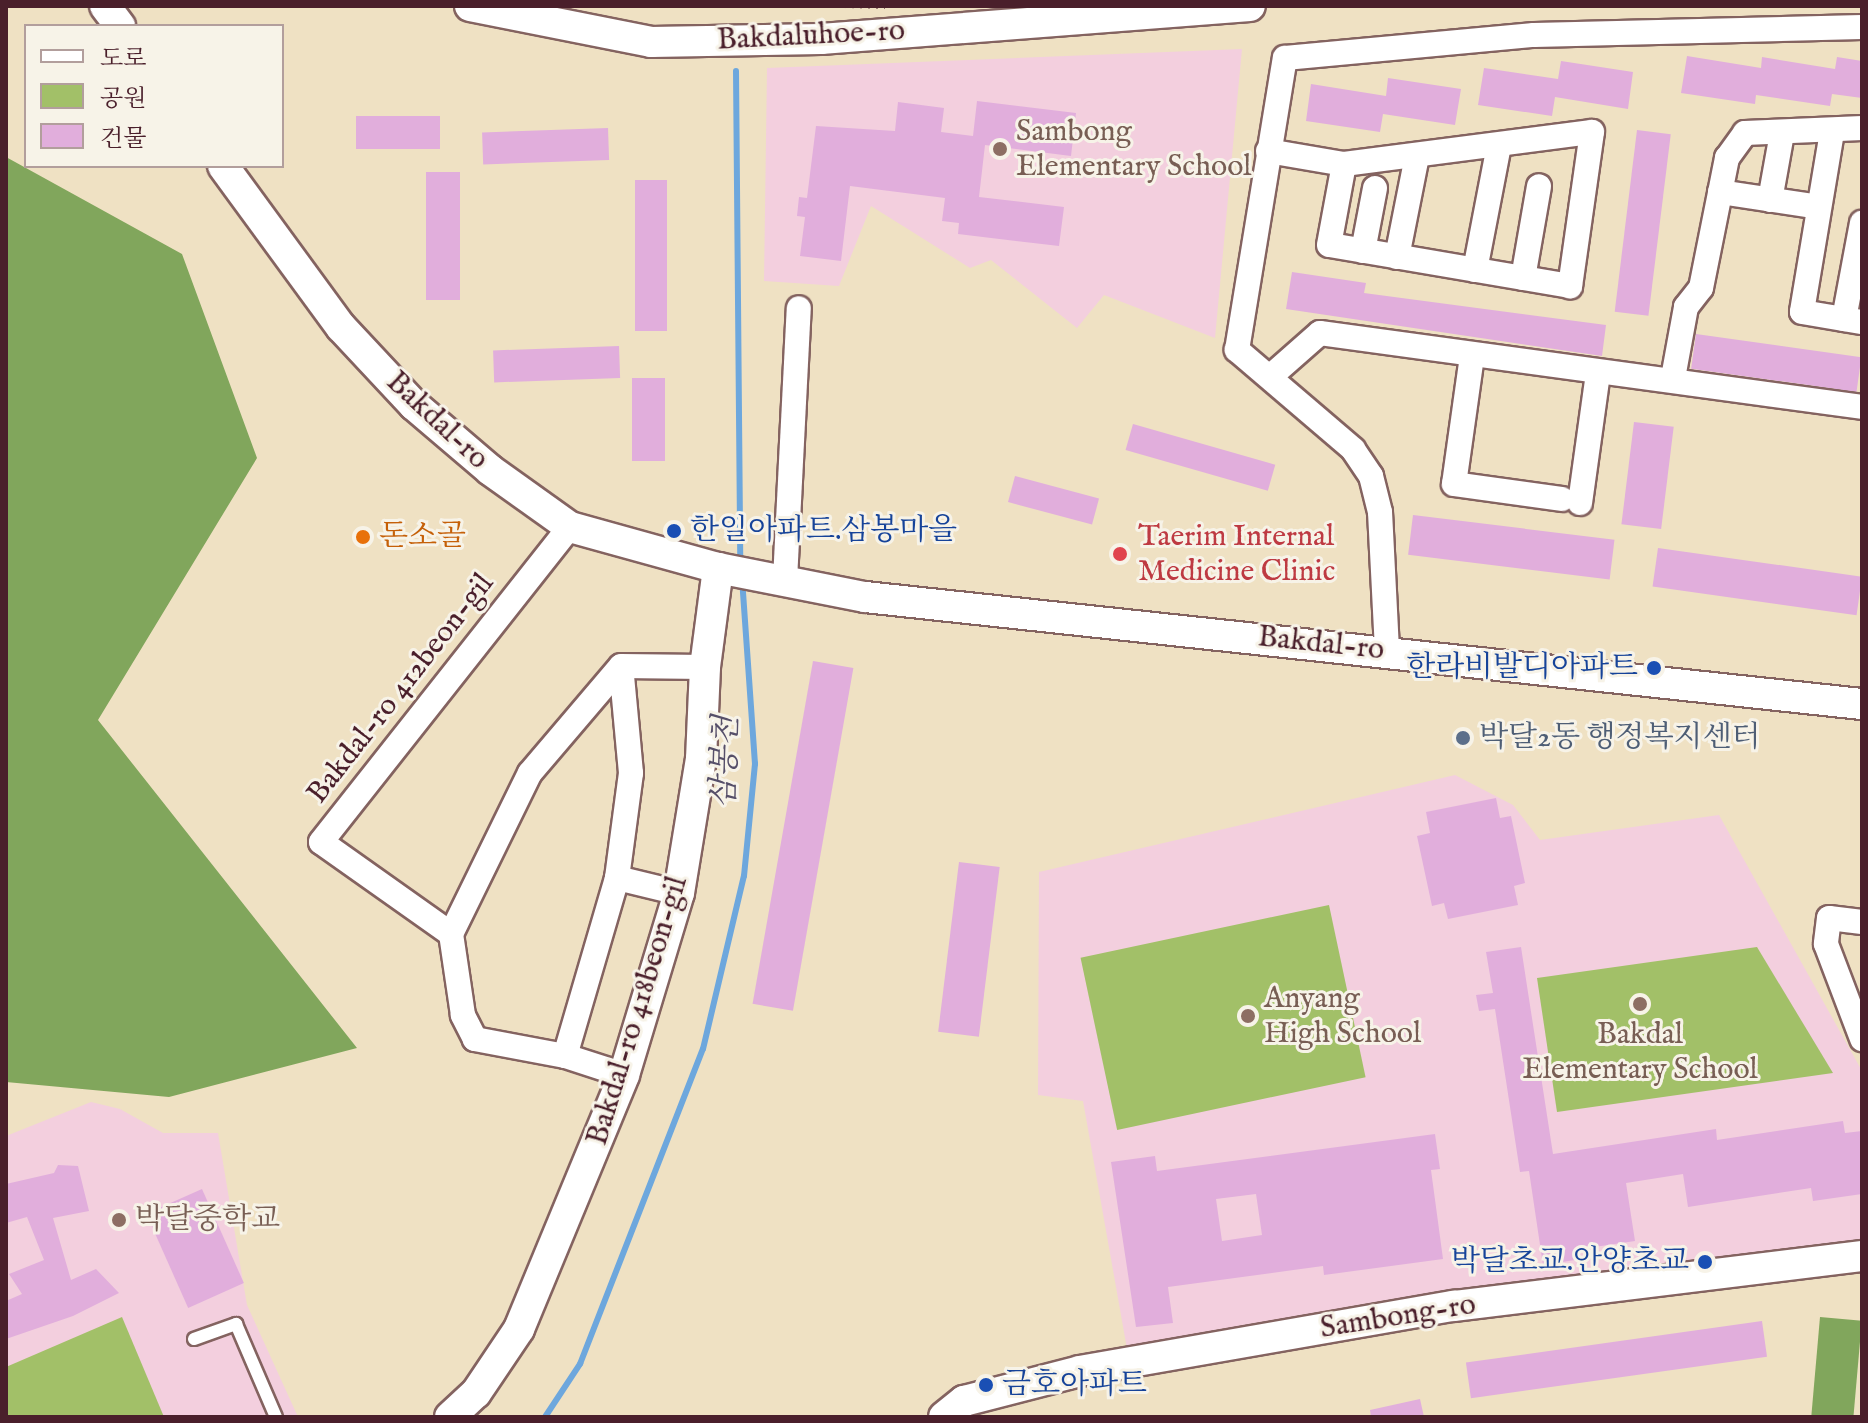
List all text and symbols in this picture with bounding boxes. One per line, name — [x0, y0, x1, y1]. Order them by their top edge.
street label: Bakdaluhoe-ro — [716, 13, 906, 59]
legend — [24, 24, 284, 168]
text: 도로 — [100, 44, 146, 75]
text: 공원 — [100, 84, 146, 115]
place label: Sambong Elementary School — [1016, 114, 1252, 184]
text: 건물 — [100, 124, 146, 155]
marker: Sambong Elementary School — [991, 140, 1009, 158]
street label: Bakdal-ro — [378, 365, 496, 477]
place label: 한일아파트.삼봉마을 — [690, 513, 957, 549]
place label: 돈소골 — [379, 519, 466, 555]
place label: Taerim Internal Medicine Clinic — [1138, 519, 1335, 590]
marker: 한일아파트.삼봉마을 — [665, 522, 683, 540]
marker: 돈소골 — [354, 528, 372, 546]
marker: Taerim Internal Medicine Clinic — [1109, 543, 1131, 565]
street label: Bakdal-ro 412beon-gil — [300, 567, 502, 811]
street label: Bakdal-ro — [1256, 619, 1386, 669]
place label: 한라비발디아파트 — [1406, 650, 1638, 686]
marker: 한라비발디아파트 — [1645, 659, 1663, 677]
water label: 삼봉천 — [706, 715, 748, 809]
place label: 박달2동 행정복지센터 — [1479, 720, 1760, 756]
marker: 박달2동 행정복지센터 — [1454, 729, 1472, 747]
street label: Bakdal-ro 418beon-gil — [580, 872, 696, 1150]
place label: Anyang High School — [1264, 981, 1421, 1052]
marker: Bakdal Elementary School — [1631, 995, 1649, 1013]
marker: Anyang High School — [1239, 1007, 1257, 1025]
place label: Bakdal Elementary School — [1522, 1017, 1758, 1088]
place label: 박달중학교 — [135, 1202, 280, 1238]
marker: 박달중학교 — [110, 1211, 128, 1229]
place label: 박달초교.안양초교 — [1451, 1244, 1689, 1280]
marker: 박달초교.안양초교 — [1696, 1253, 1714, 1271]
street label: Sambong-ro — [1318, 1287, 1478, 1347]
place label: 금호아파트 — [1002, 1367, 1147, 1403]
marker: 금호아파트 — [977, 1376, 995, 1394]

